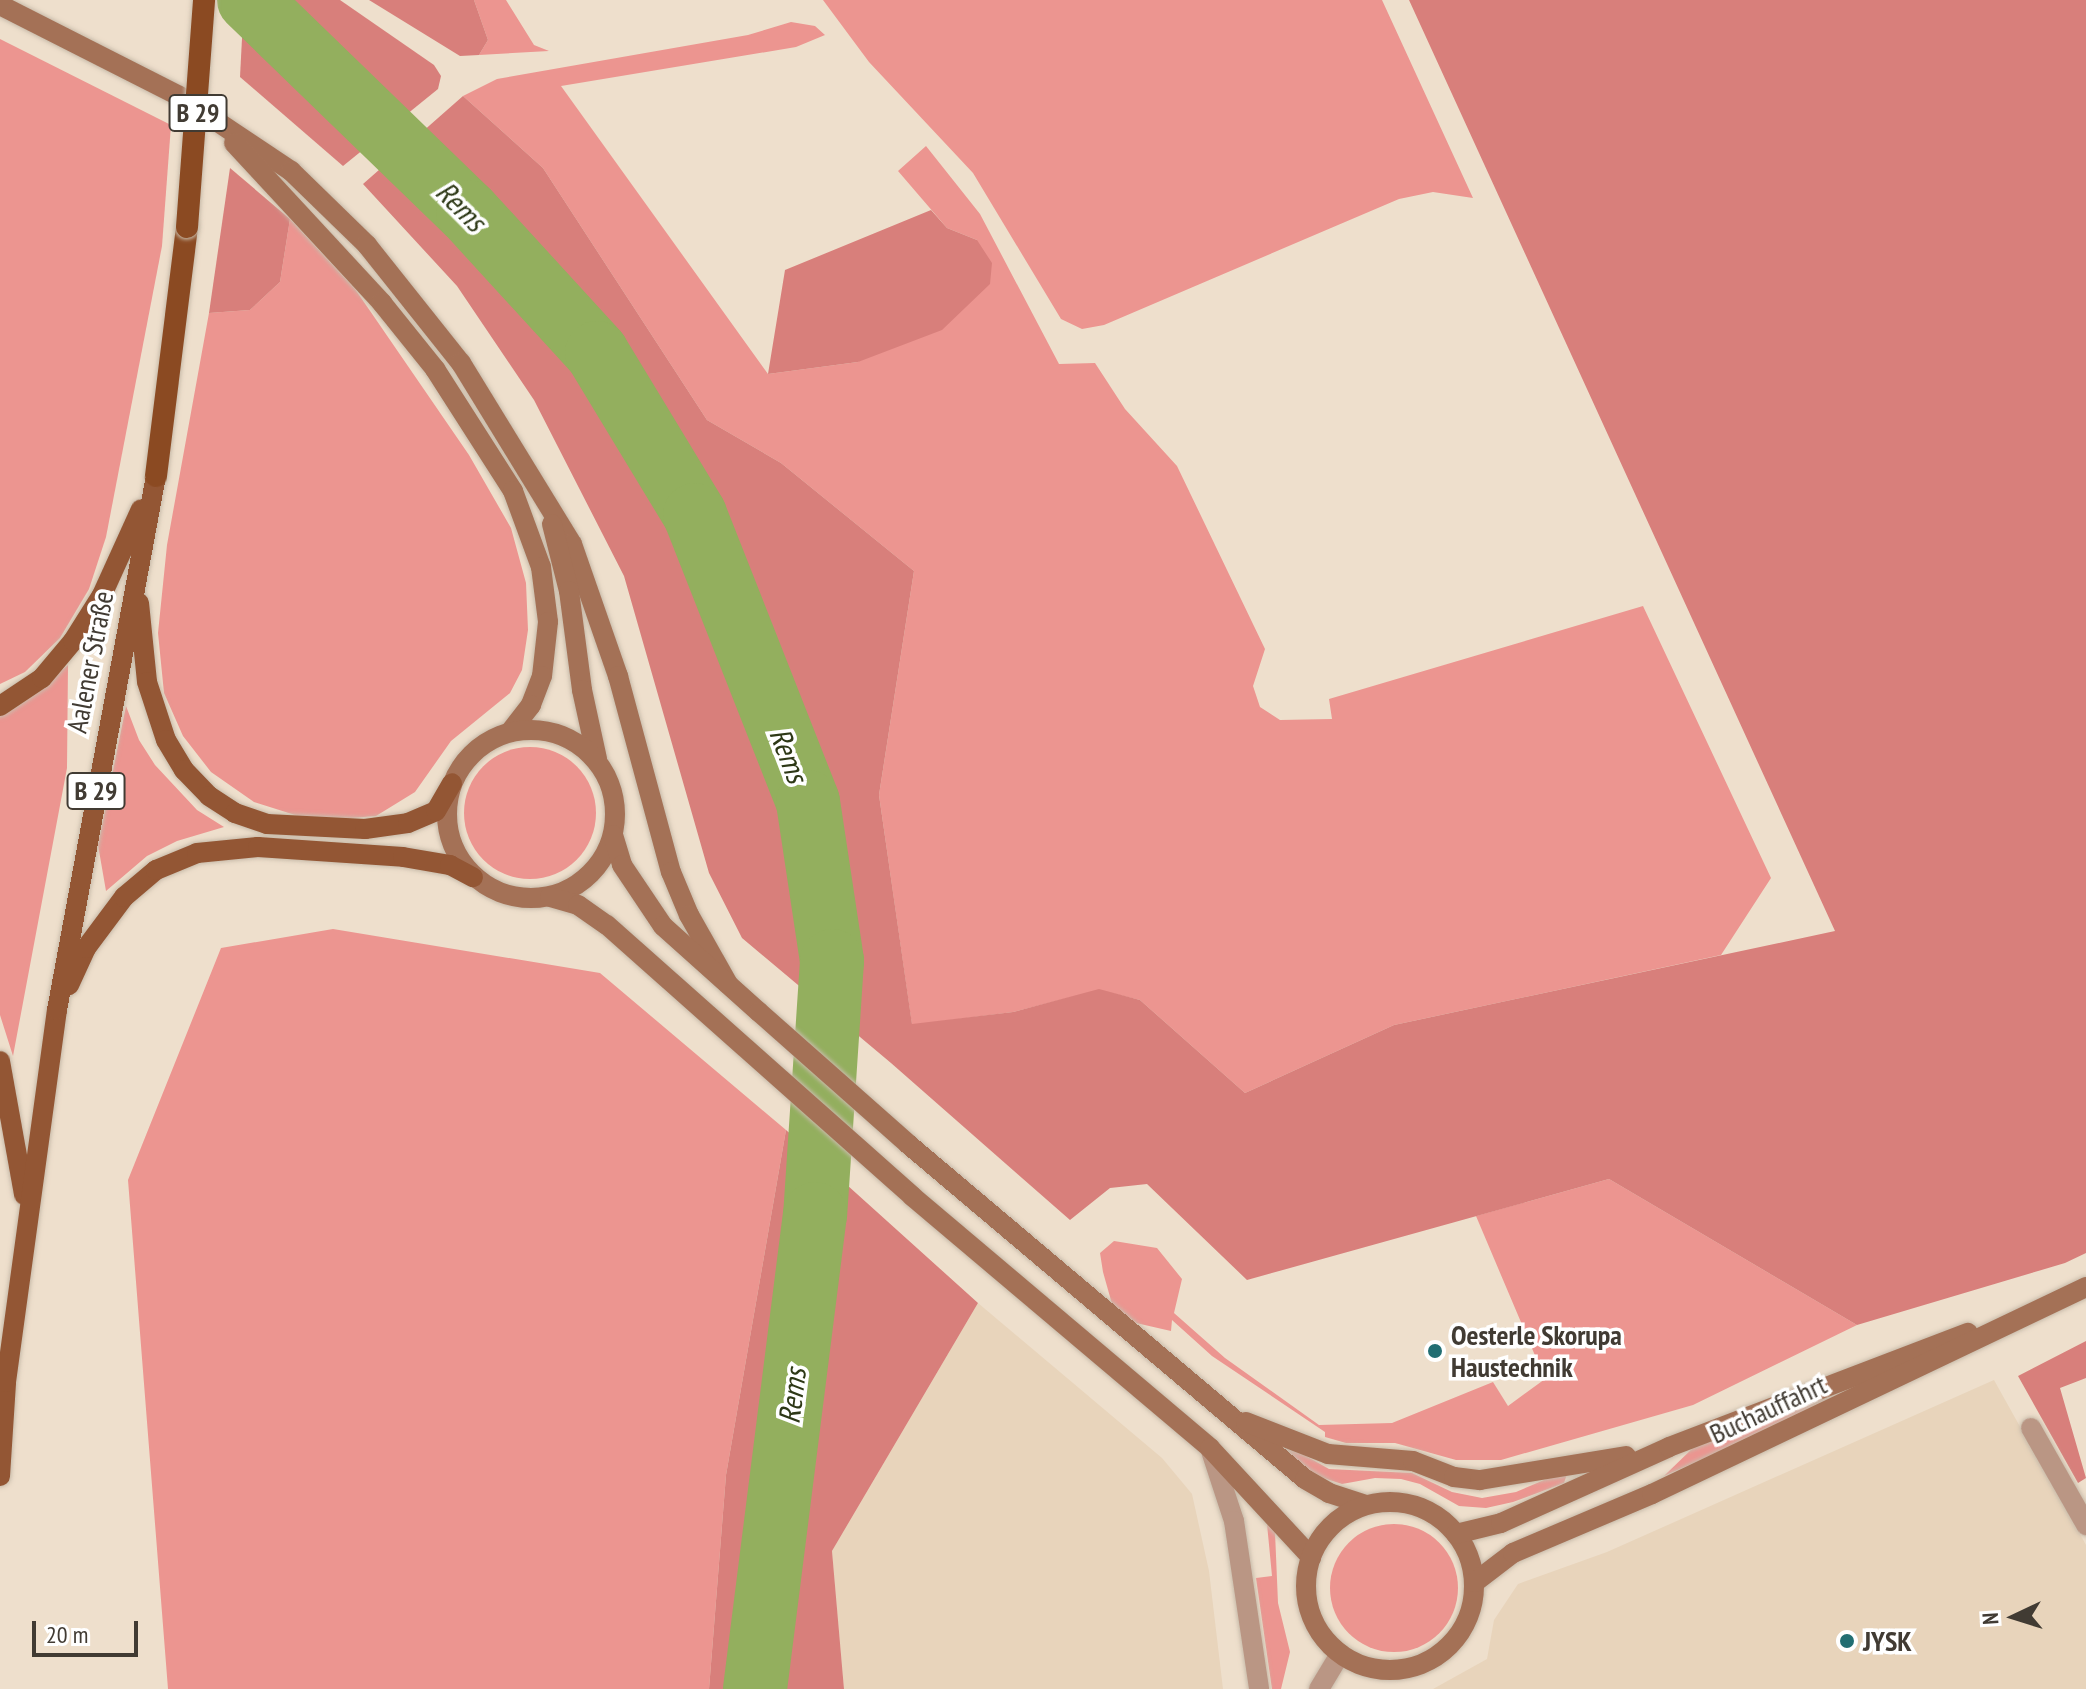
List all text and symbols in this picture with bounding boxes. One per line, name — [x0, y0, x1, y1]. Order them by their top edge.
road number: B 29 — [168, 91, 228, 135]
water label: Rems — [429, 174, 493, 238]
street label: Aalener Straße — [60, 588, 120, 736]
water label: Rems — [762, 723, 816, 787]
road number: B 29 — [66, 769, 126, 813]
place label: Oesterle Skorupa Haustechnik — [1451, 1318, 1622, 1384]
marker: Oesterle Skorupa Haustechnik — [1426, 1342, 1444, 1360]
water label: Rems — [771, 1366, 813, 1426]
street label: Buchauffahrt — [1704, 1367, 1832, 1451]
north arrow — [1974, 1577, 2054, 1657]
scale bar — [36, 1605, 142, 1655]
text: N — [1976, 1612, 2004, 1626]
text: 20 m — [46, 1619, 88, 1650]
place label: JYSK — [1863, 1624, 1912, 1658]
marker: JYSK — [1838, 1632, 1856, 1650]

